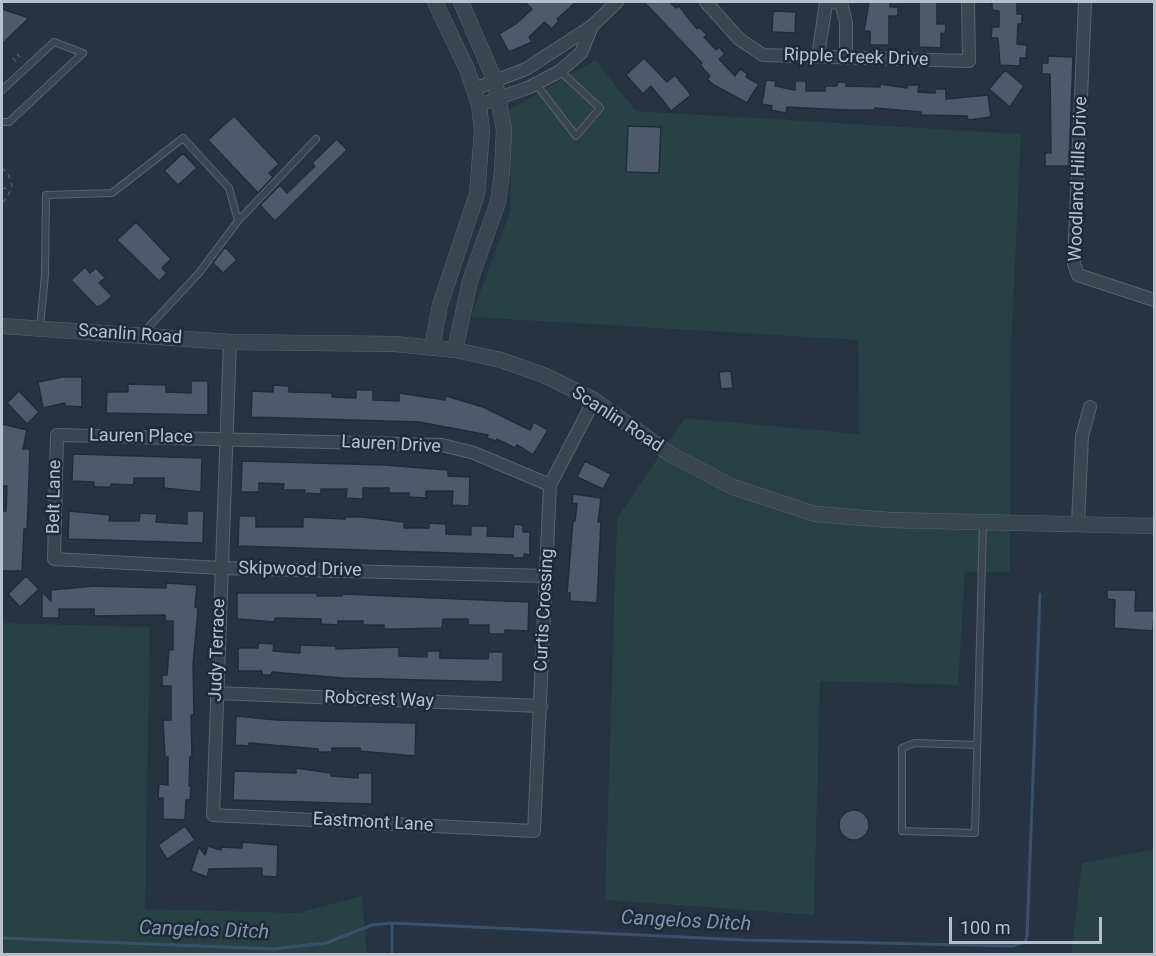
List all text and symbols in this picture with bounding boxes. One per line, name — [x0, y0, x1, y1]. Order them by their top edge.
street label: Ripple Creek Drive — [783, 45, 929, 71]
street label: Woodland Hills Drive — [1065, 96, 1093, 262]
street label: Scanlin Road — [77, 321, 183, 349]
street label: Scanlin Road — [567, 383, 667, 457]
street label: Lauren Place — [89, 425, 193, 449]
street label: Lauren Drive — [341, 432, 441, 458]
street label: Belt Lane — [44, 460, 66, 534]
street label: Curtis Crossing — [531, 548, 559, 672]
street label: Skipwood Drive — [238, 558, 362, 582]
street label: Judy Terrace — [205, 598, 231, 702]
street label: Robcrest Way — [324, 687, 434, 713]
street label: Eastmont Lane — [312, 809, 434, 837]
scale bar — [952, 905, 1105, 943]
water label: Cangelos Ditch — [620, 907, 752, 937]
water label: Cangelos Ditch — [138, 917, 270, 945]
text: 100 m — [960, 917, 1011, 938]

